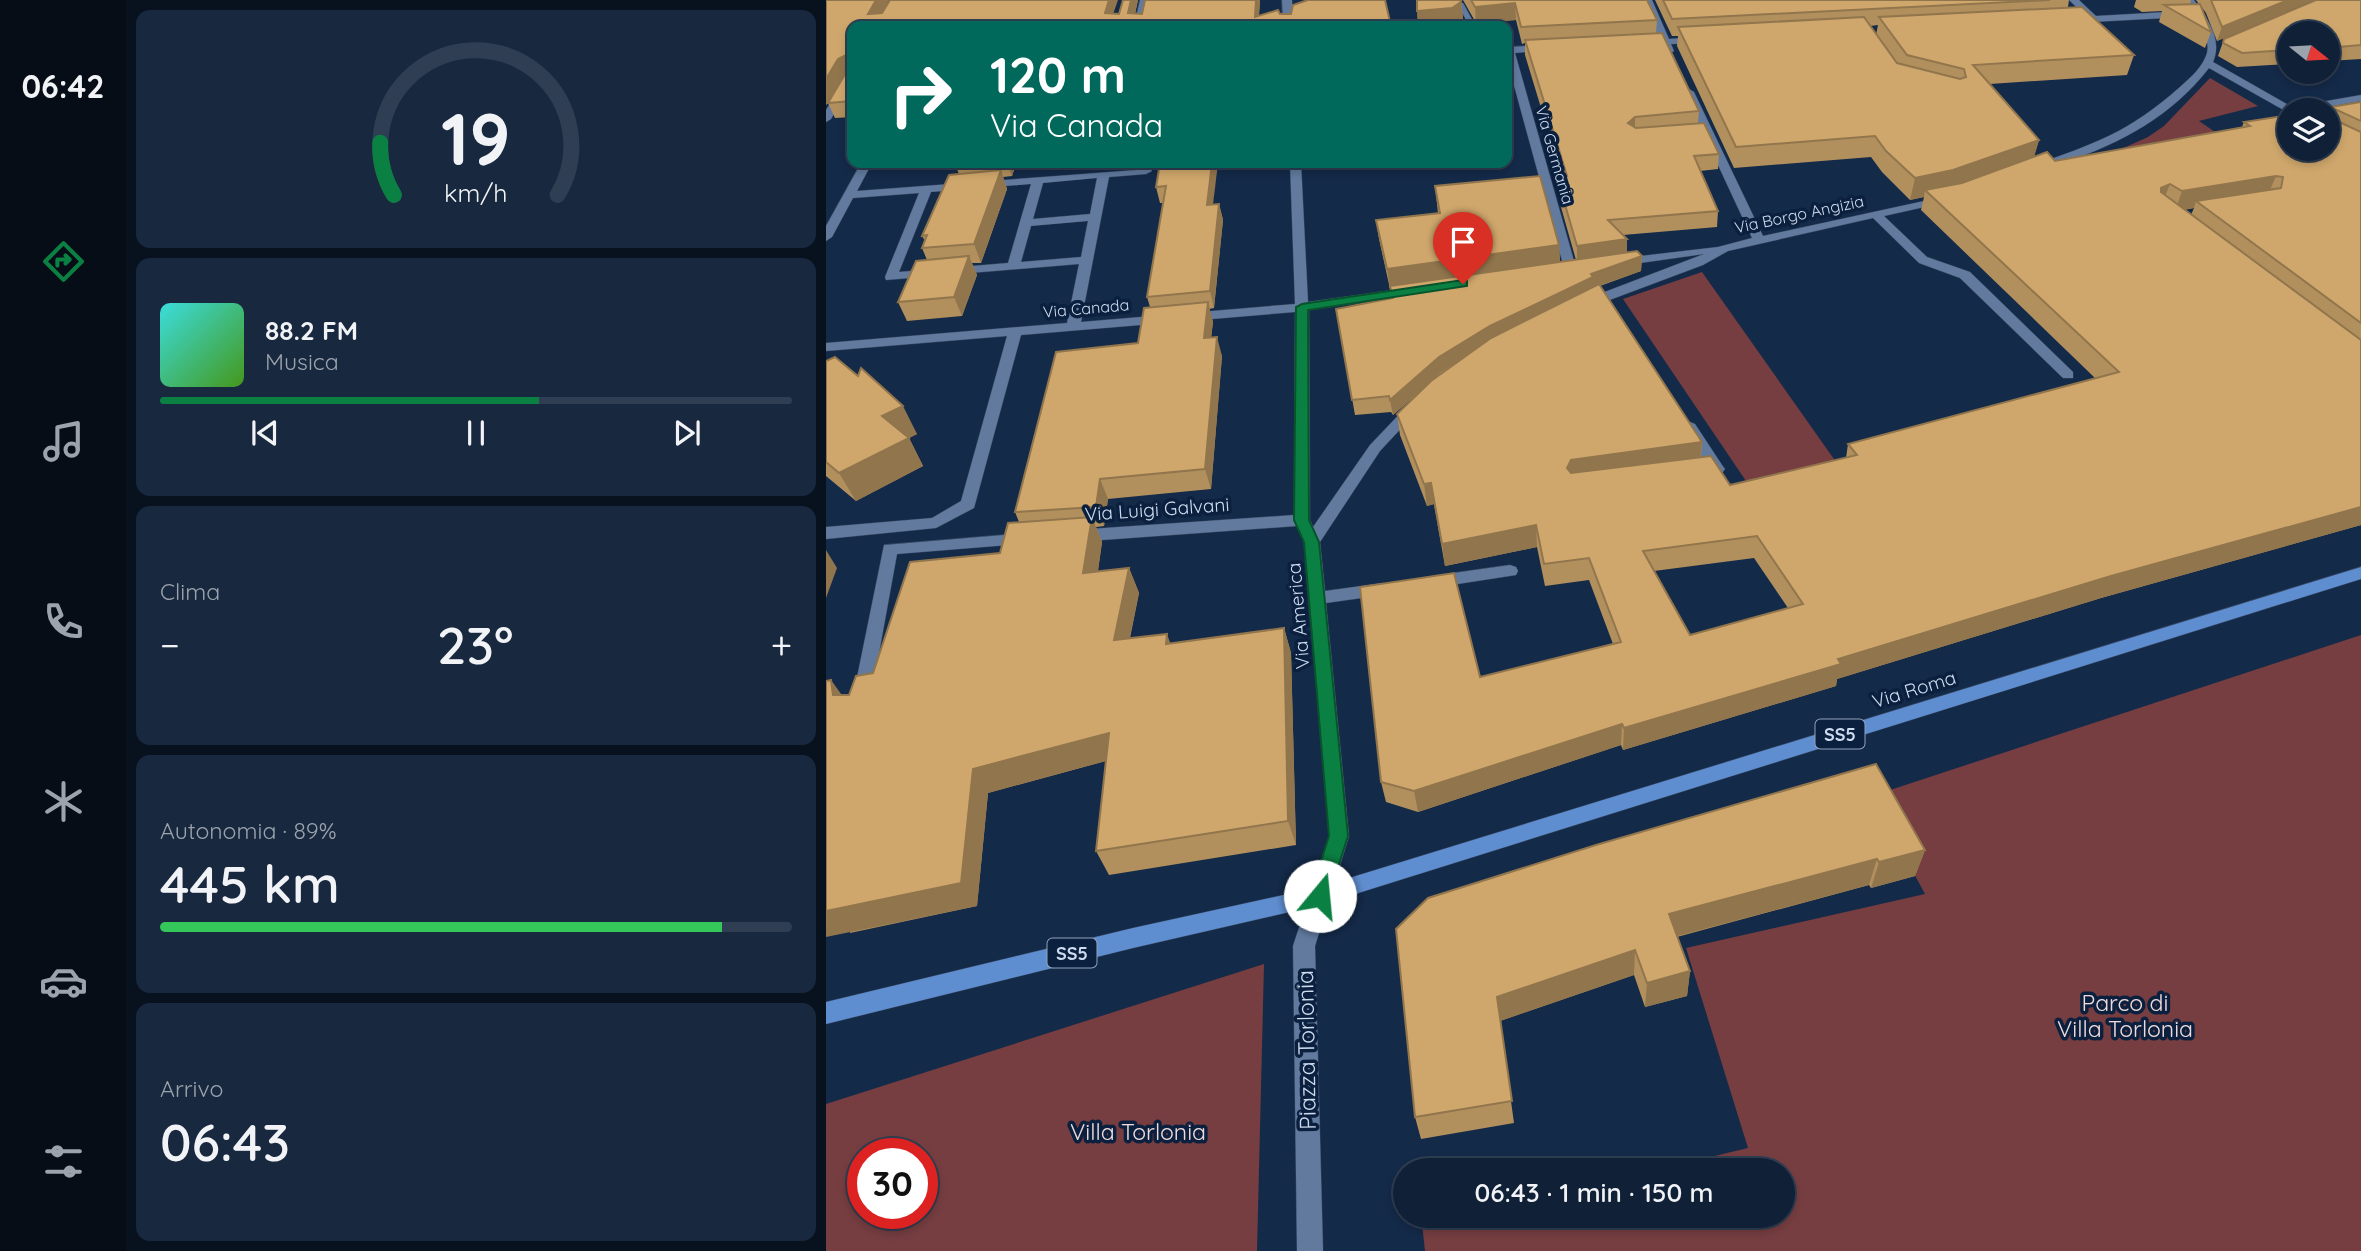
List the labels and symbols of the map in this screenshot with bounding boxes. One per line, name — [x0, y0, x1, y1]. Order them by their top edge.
north arrow — [2277, 21, 2340, 84]
street label: Via Germania — [1531, 104, 1579, 206]
street label: Via Borgo Angizia — [1733, 191, 1865, 237]
pin — [1433, 212, 1493, 284]
street label: Via Canada — [1042, 294, 1130, 322]
street label: Via Luigi Galvani — [1084, 492, 1230, 526]
street label: Via America — [1281, 562, 1315, 670]
street label: Via Roma — [1869, 665, 1959, 713]
road number: SS5 — [1816, 720, 1864, 748]
position arrow — [1283, 859, 1357, 933]
road number: SS5 — [1048, 938, 1096, 968]
street label: Piazza Torlonia — [1290, 970, 1322, 1130]
park label: Parco di Villa Torlonia — [2057, 988, 2193, 1043]
park label: Villa Torlonia — [1070, 1117, 1206, 1146]
speed limit sign: 30 — [847, 1138, 938, 1229]

